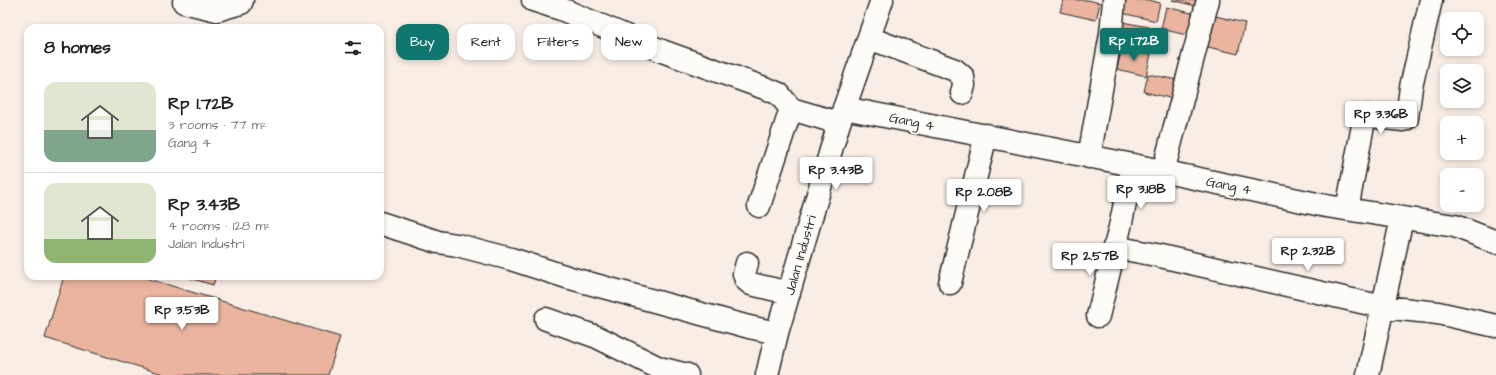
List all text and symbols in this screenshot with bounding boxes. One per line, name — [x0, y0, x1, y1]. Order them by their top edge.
map controls — [1440, 12, 1484, 212]
button: locate — [1440, 12, 1484, 56]
chip: Buy — [396, 24, 449, 60]
chip: Rent — [457, 24, 515, 60]
chip: Filters — [523, 24, 593, 60]
chip: New — [601, 24, 657, 60]
pin: Rp 1.72B — [1093, 28, 1175, 62]
text: Rp 1.72B — [1109, 32, 1159, 50]
text: 8 homes — [44, 36, 111, 60]
icon: filters — [342, 37, 364, 59]
button: layers — [1440, 64, 1484, 108]
text: Rp 1.72B — [168, 92, 233, 116]
icon: home — [76, 98, 124, 146]
pin: Rp 3.36B — [1340, 101, 1422, 135]
text: Rp 3.36B — [1354, 105, 1408, 123]
street label: Gang 4 — [887, 108, 937, 136]
text: 3 rooms · 77 m² — [168, 116, 267, 134]
button: + — [1440, 116, 1484, 160]
text: Gang 4 — [168, 134, 211, 152]
pin: Rp 3.43B — [795, 157, 877, 191]
text: Rp 3.43B — [809, 161, 863, 179]
button: − — [1440, 168, 1484, 212]
street label: Gang 4 — [1204, 172, 1254, 200]
pin: Rp 3.18B — [1100, 176, 1182, 210]
pin: Rp 2.08B — [943, 179, 1025, 213]
text: Rp 3.18B — [1116, 180, 1166, 198]
text: Rp 2.08B — [956, 183, 1012, 201]
text: Rp 3.43B — [168, 193, 240, 217]
icon: home — [76, 199, 124, 247]
street label: Jalan Industri — [780, 213, 822, 298]
text: 4 rooms · 128 m² — [168, 217, 270, 235]
text: Jalan Industri — [168, 235, 245, 253]
pin: Rp 2.32B — [1267, 238, 1349, 272]
text: Rp 2.32B — [1281, 242, 1335, 260]
pin: Rp 2.57B — [1049, 243, 1131, 277]
text: Rp 2.57B — [1061, 247, 1119, 265]
pin: Rp 3.53B — [141, 297, 223, 331]
text: Rp 3.53B — [154, 301, 210, 319]

